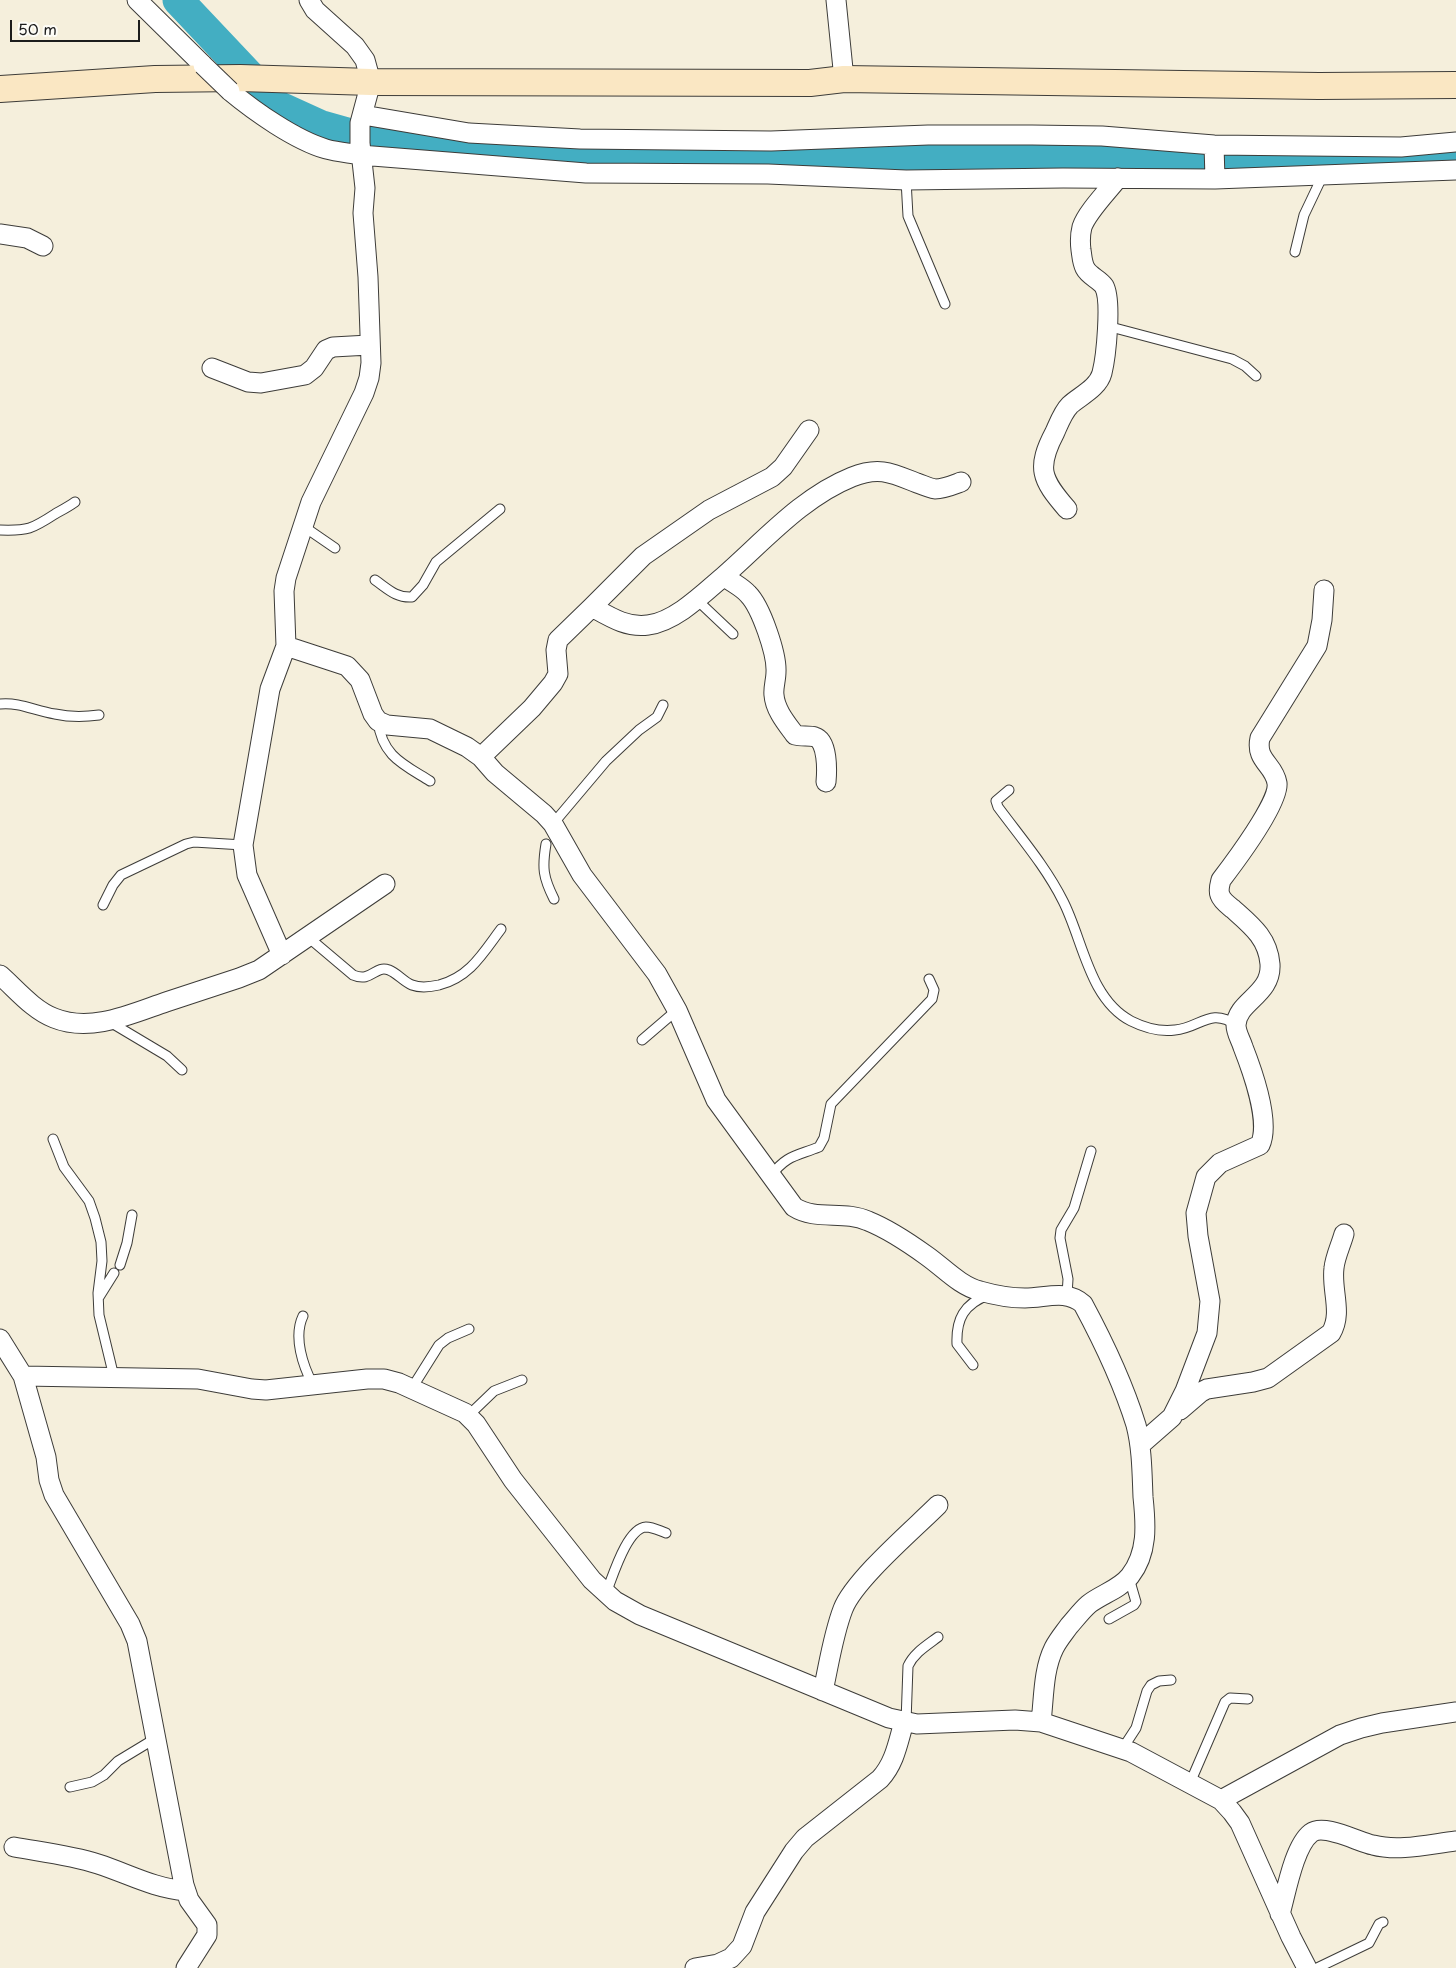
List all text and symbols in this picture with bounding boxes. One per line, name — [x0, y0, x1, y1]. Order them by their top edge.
scale bar — [12, 10, 142, 42]
text: 50 m — [18, 17, 57, 40]

